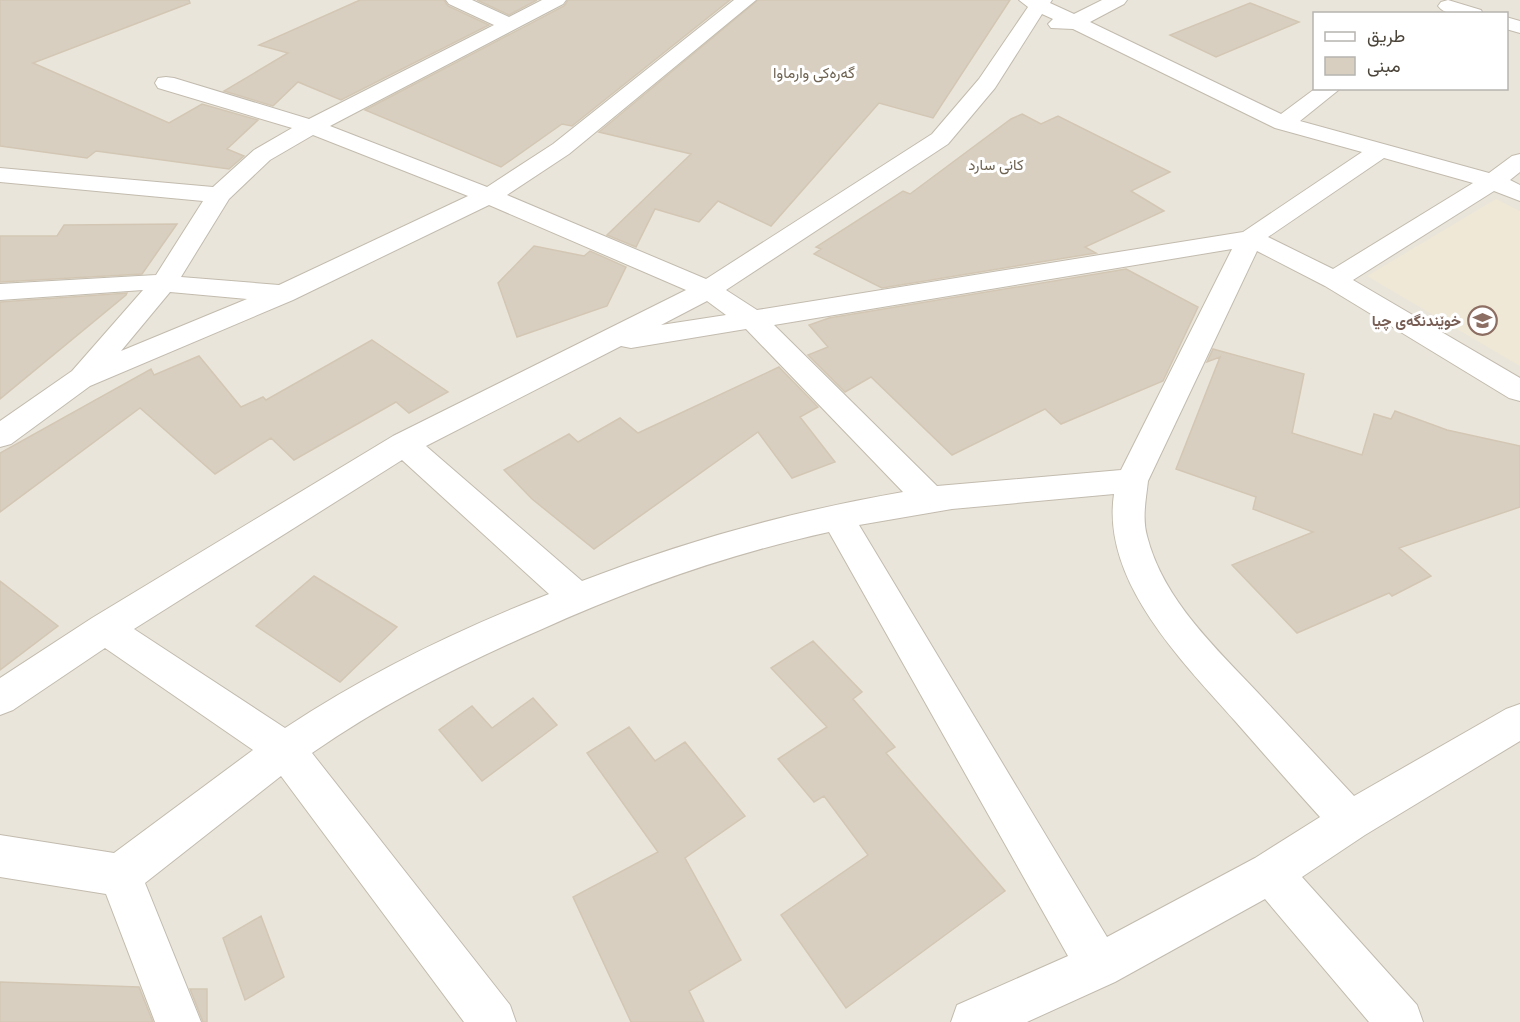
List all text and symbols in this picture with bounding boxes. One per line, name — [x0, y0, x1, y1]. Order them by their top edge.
legend — [1313, 12, 1508, 90]
text: طريق — [1367, 25, 1405, 47]
text: مبنى — [1367, 55, 1401, 77]
district label: گەرەکی وارماوا — [773, 64, 855, 83]
district label: کانی سارد — [968, 156, 1024, 175]
school or university icon: خوێندنگەی چیا — [1466, 305, 1498, 337]
place label: خوێندنگەی چیا — [1372, 312, 1461, 331]

